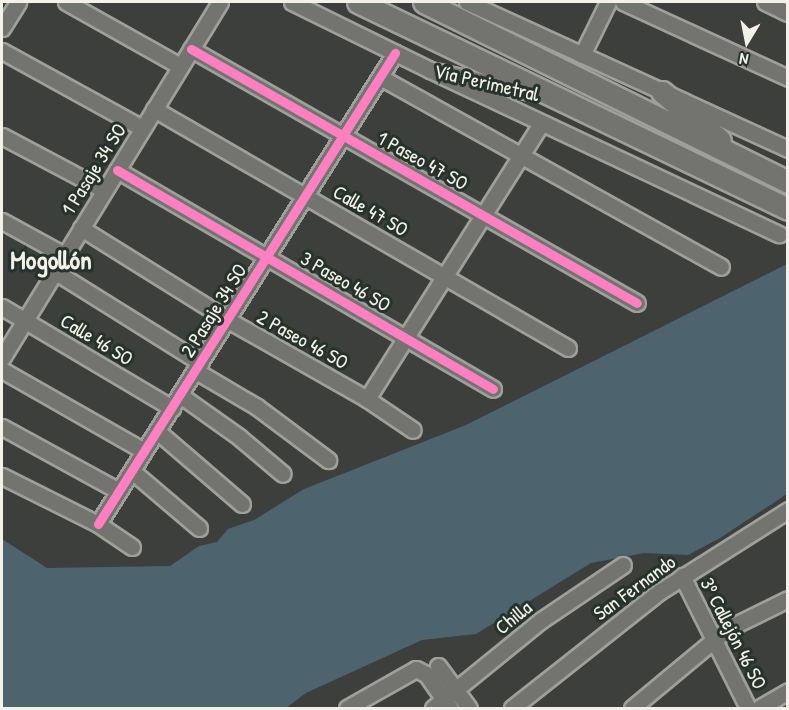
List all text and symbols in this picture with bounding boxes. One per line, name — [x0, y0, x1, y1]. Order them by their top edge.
north arrow — [717, 12, 777, 72]
text: N — [738, 48, 750, 71]
street label: Vía Perimetral — [432, 58, 542, 106]
street label: 1 Pasaje 34 SO — [55, 119, 131, 219]
street label: 1 Paseo 47 SO — [373, 125, 473, 195]
street label: Calle 47 SO — [329, 179, 413, 241]
district label: Mogollón — [10, 244, 92, 276]
street label: 3 Paseo 46 SO — [297, 246, 395, 316]
street label: 2 Pasaje 34 SO — [175, 259, 251, 361]
street label: 2 Paseo 46 SO — [253, 304, 353, 374]
street label: Calle 46 SO — [56, 308, 138, 370]
street label: San Fernando — [588, 549, 680, 625]
street label: 3º Callejón 46 SO — [696, 573, 772, 693]
street label: Chilla — [490, 595, 536, 639]

